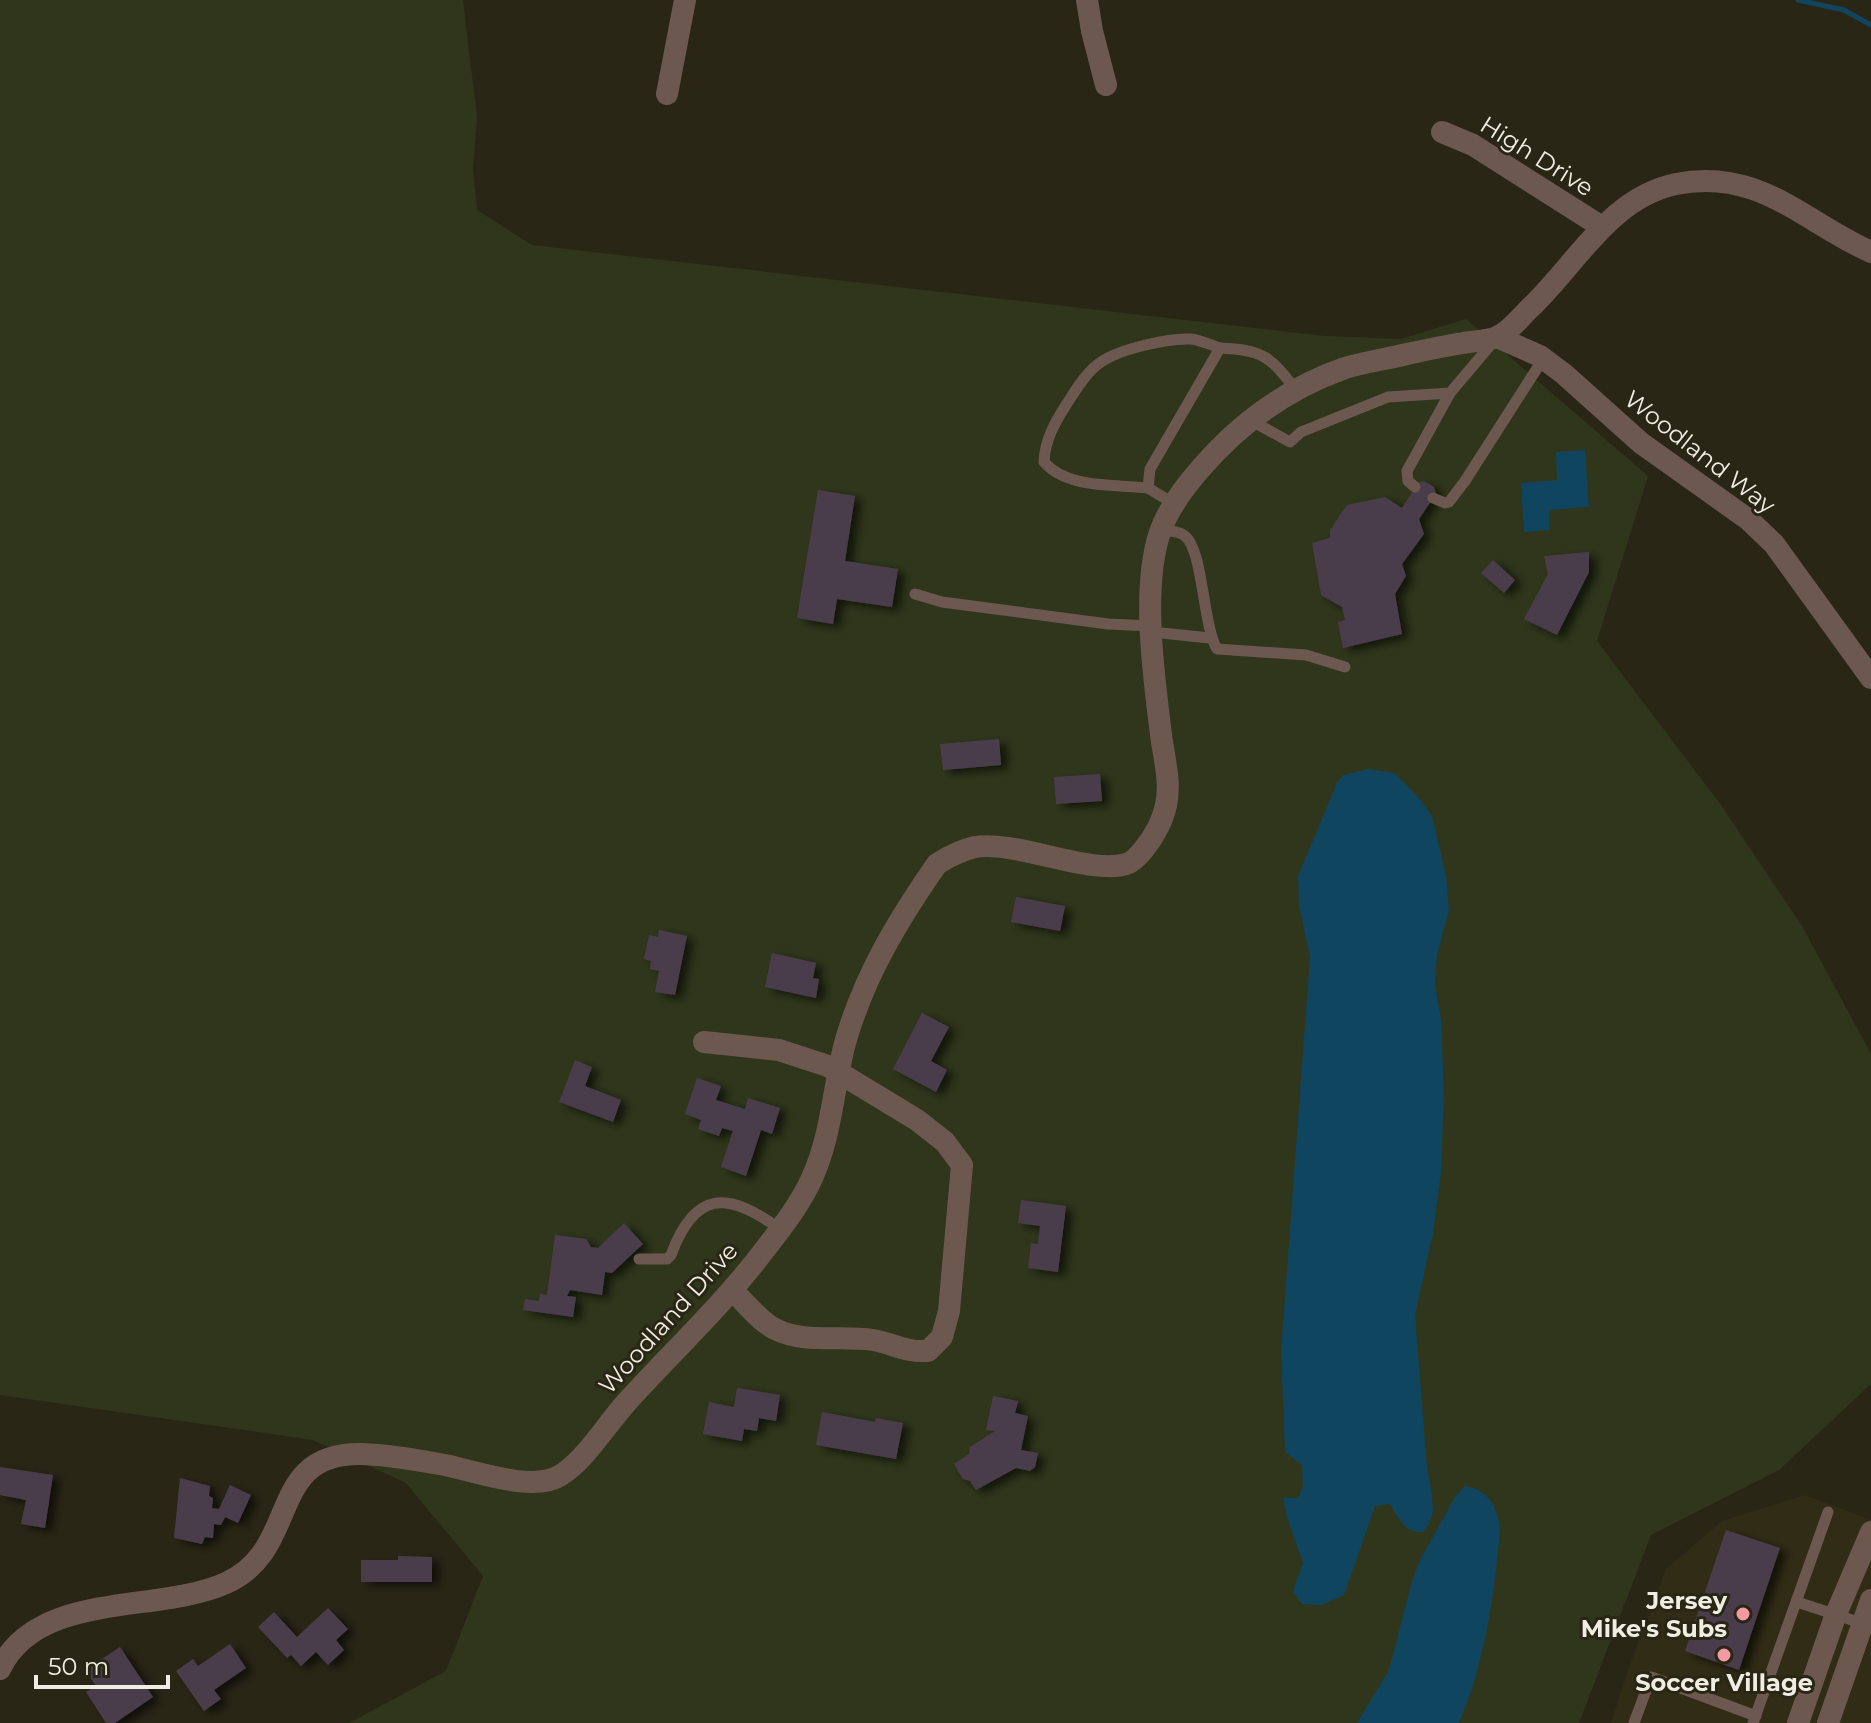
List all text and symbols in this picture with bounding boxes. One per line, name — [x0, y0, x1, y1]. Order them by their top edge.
street label: High Drive — [1475, 110, 1599, 202]
street label: Woodland Way — [1619, 384, 1781, 520]
street label: Woodland Drive — [592, 1236, 744, 1400]
place label: Jersey Mike's Subs — [1581, 1586, 1728, 1643]
marker: Jersey Mike's Subs — [1734, 1605, 1752, 1623]
scale bar — [36, 1639, 168, 1689]
marker: Soccer Village — [1715, 1646, 1733, 1664]
text: 50 m — [48, 1652, 109, 1681]
place label: Soccer Village — [1635, 1668, 1813, 1697]

